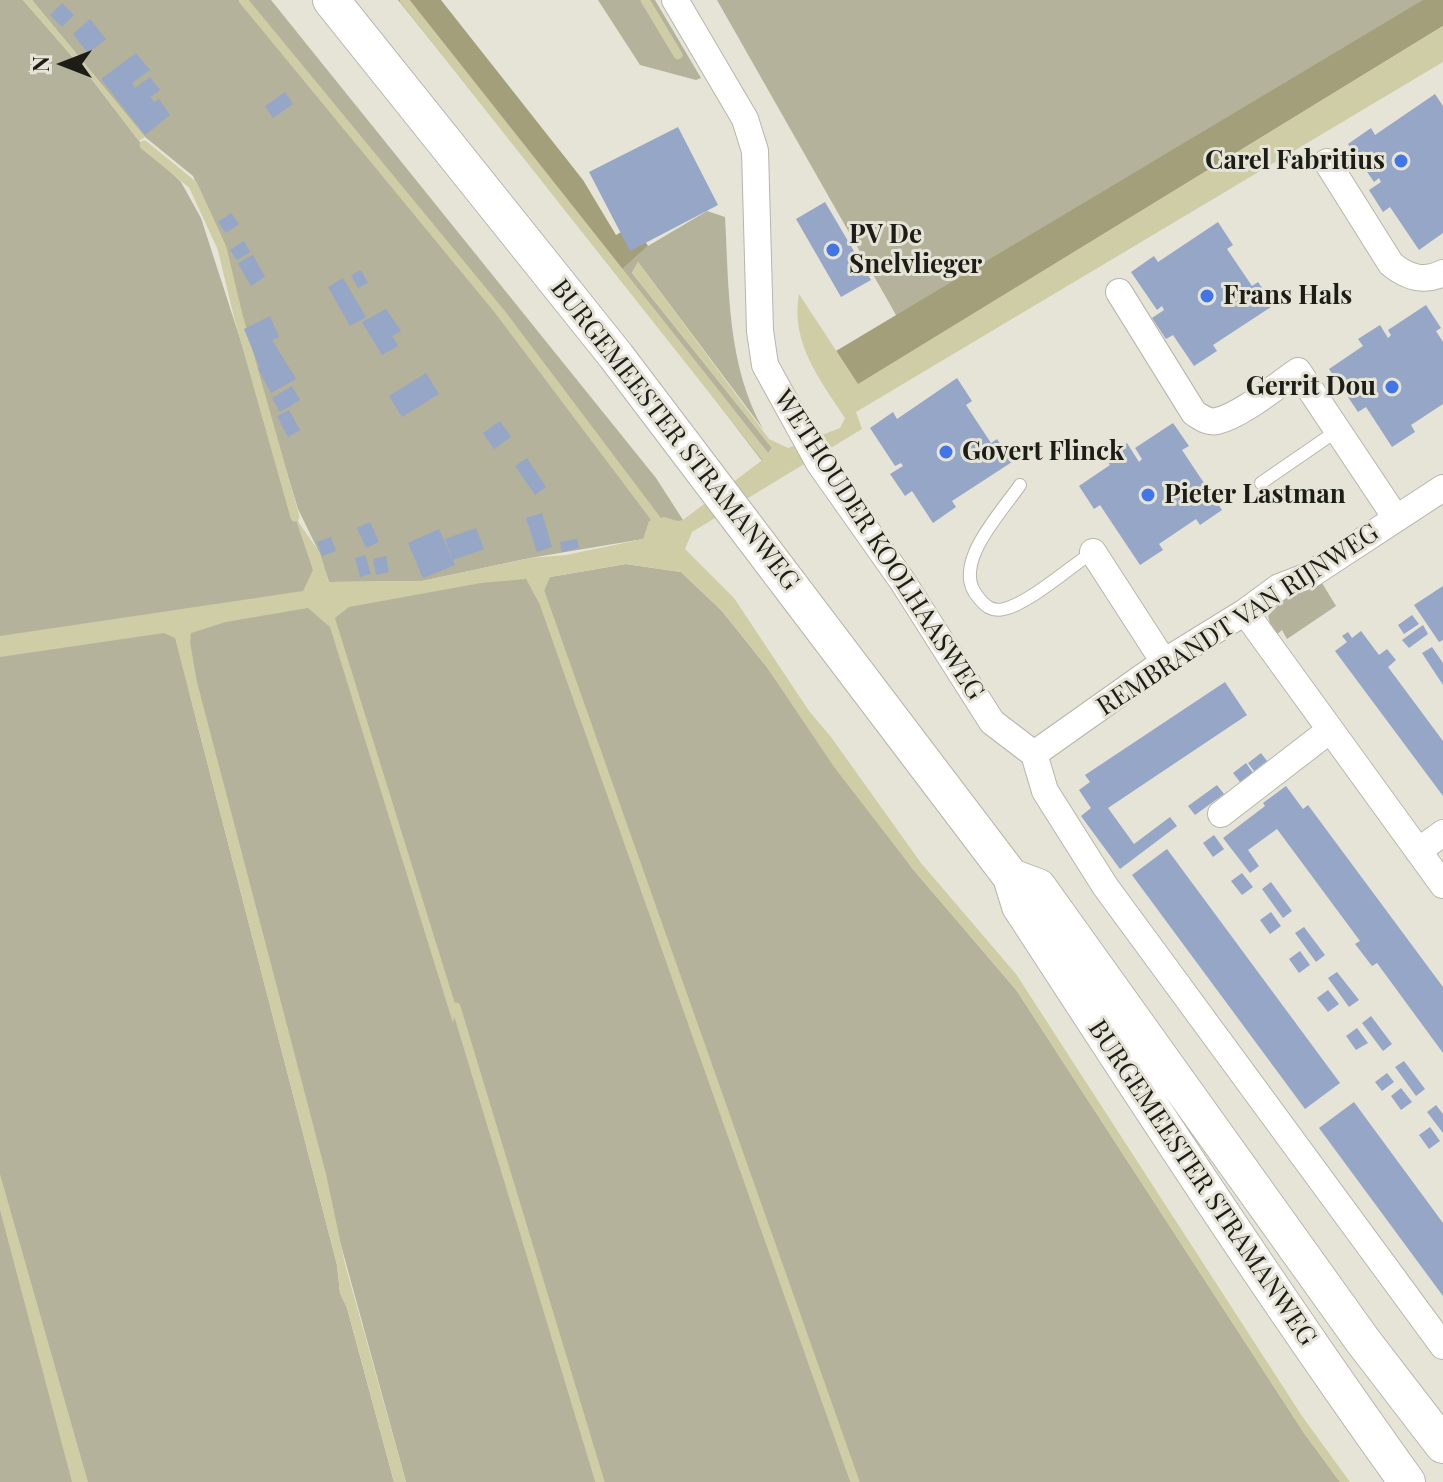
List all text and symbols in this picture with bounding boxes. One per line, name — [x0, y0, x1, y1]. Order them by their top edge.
north arrow — [24, 24, 104, 104]
text: N — [25, 56, 55, 72]
place label: Carel Fabritius — [1205, 145, 1385, 177]
marker: Carel Fabritius — [1392, 152, 1410, 170]
place label: PV De Snelvlieger — [849, 219, 982, 280]
marker: PV De Snelvlieger — [824, 241, 842, 259]
street label: BURGEMEESTER STRAMANWEG — [544, 273, 806, 597]
place label: Frans Hals — [1223, 280, 1352, 312]
marker: Frans Hals — [1198, 287, 1216, 305]
place label: Gerrit Dou — [1246, 371, 1376, 403]
marker: Gerrit Dou — [1383, 378, 1401, 396]
street label: WETHOUDER KOOLHAASWEG — [767, 384, 991, 706]
place label: Govert Flinck — [962, 436, 1124, 468]
marker: Govert Flinck — [937, 443, 955, 461]
place label: Pieter Lastman — [1164, 479, 1346, 511]
marker: Pieter Lastman — [1139, 486, 1157, 504]
street label: REMBRANDT VAN RIJNWEG — [1091, 517, 1385, 723]
street label: BURGEMEESTER STRAMANWEG — [1081, 1014, 1323, 1352]

